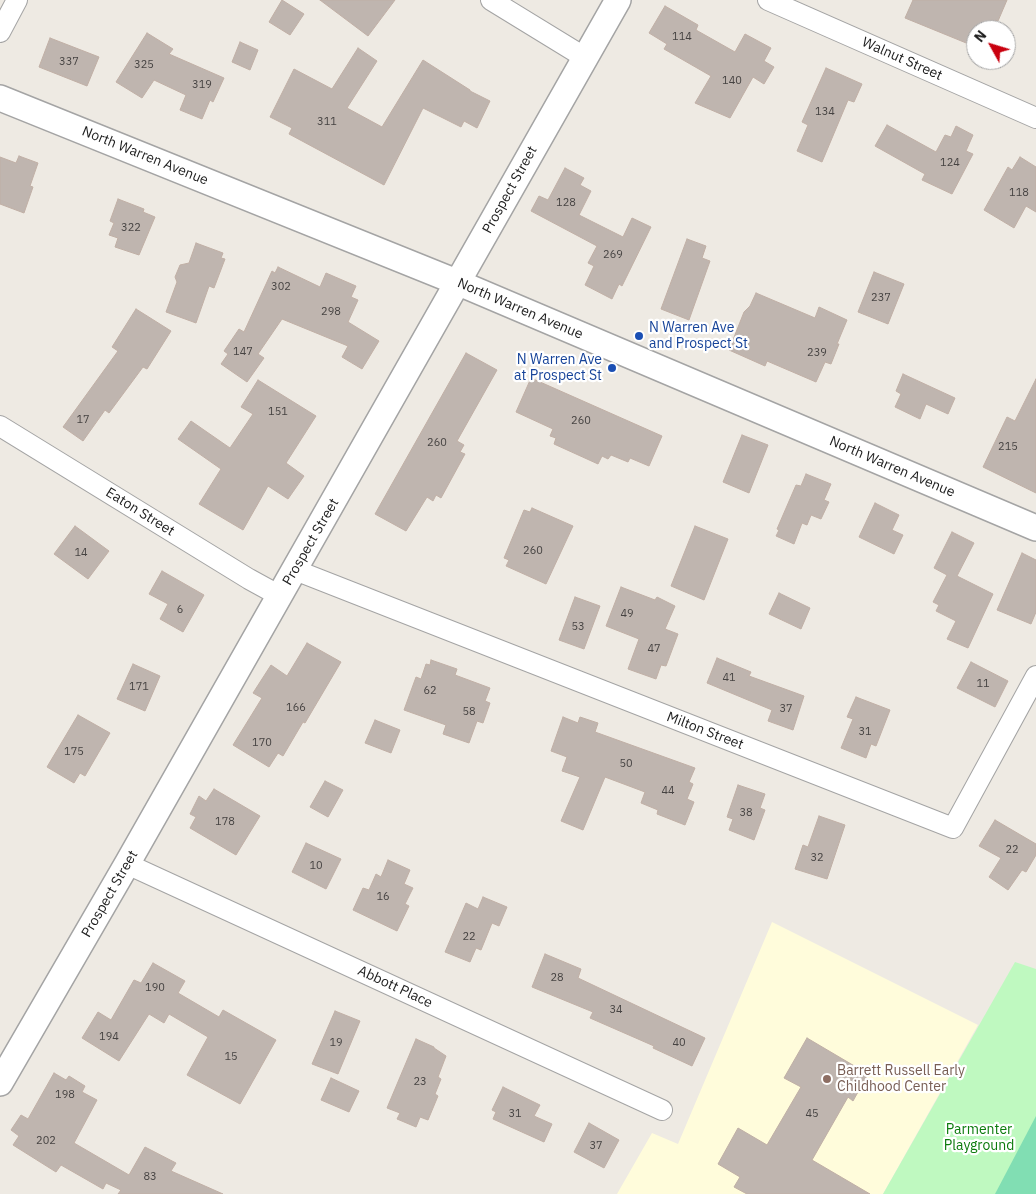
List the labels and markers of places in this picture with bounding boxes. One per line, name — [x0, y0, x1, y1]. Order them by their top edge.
place label: N Warren Ave and Prospect St — [649, 320, 748, 352]
marker: N Warren Ave and Prospect St — [633, 330, 645, 342]
place label: N Warren Ave at Prospect St — [514, 352, 602, 384]
marker: N Warren Ave at Prospect St — [606, 362, 618, 374]
place label: Barrett Russell Early Childhood Center — [837, 1063, 965, 1096]
marker: Barrett Russell Early Childhood Center — [821, 1073, 833, 1085]

